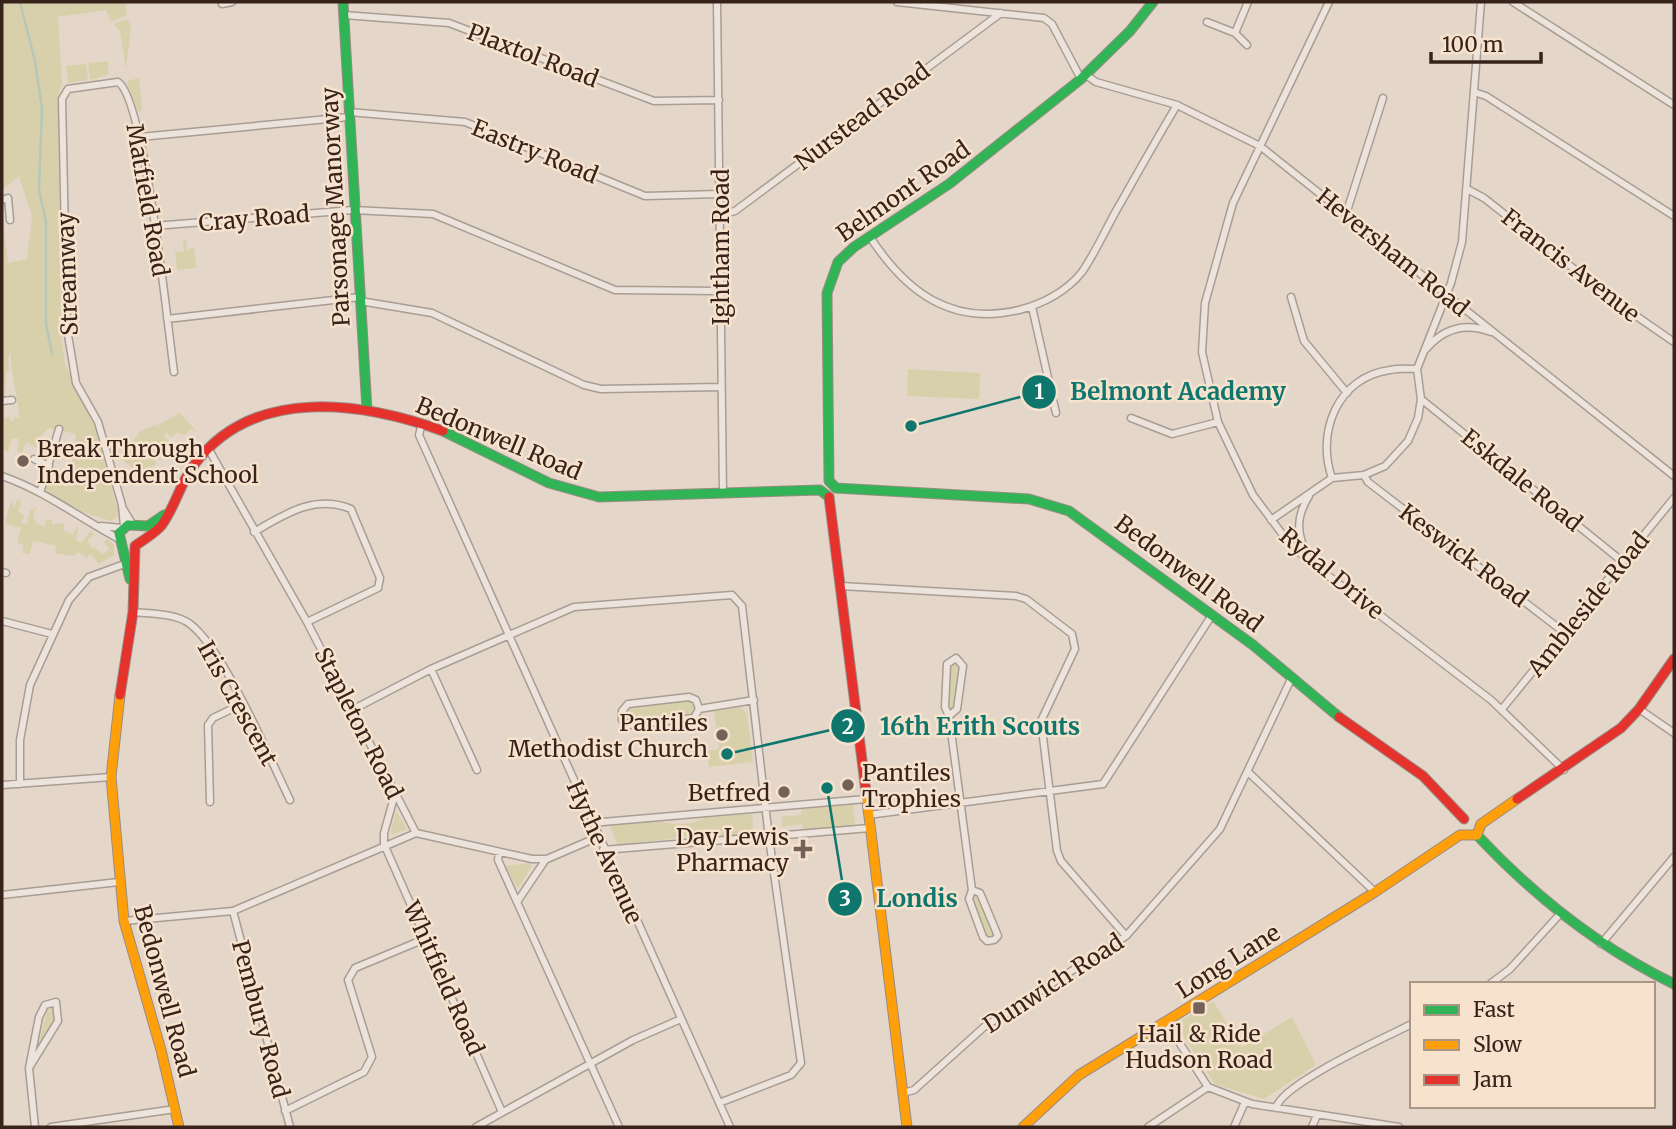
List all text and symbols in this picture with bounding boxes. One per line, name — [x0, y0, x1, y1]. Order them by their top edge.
street label: Plaxtol Road — [463, 17, 603, 93]
scale bar — [1431, 21, 1541, 65]
text: 100 m — [1442, 31, 1504, 58]
street label: Nurstead Road — [789, 56, 935, 176]
street label: Parsonage Manorway — [314, 86, 356, 327]
street label: Eastry Road — [468, 113, 602, 190]
street label: Matfield Road — [120, 121, 176, 279]
street label: Belmont Road — [831, 134, 976, 248]
street label: Ightham Road — [706, 168, 735, 325]
street label: Heversham Road — [1311, 182, 1475, 322]
street label: Cray Road — [197, 199, 311, 237]
street label: Francis Avenue — [1496, 202, 1646, 328]
street label: Streamway — [50, 211, 84, 336]
callout: Belmont Academy — [1021, 369, 1300, 414]
text: Belmont Academy — [1070, 376, 1287, 407]
text: 1 — [1034, 378, 1044, 405]
street label: Bedonwell Road — [412, 390, 586, 486]
street label: Eskdale Road — [1456, 422, 1588, 538]
place label: Break Through Independent School — [37, 434, 259, 489]
marker: Break Through Independent School — [15, 453, 31, 469]
street label: Keswick Road — [1394, 497, 1534, 613]
street label: Bedonwell Road — [1109, 508, 1269, 638]
street label: Rydal Drive — [1274, 521, 1390, 625]
street label: Ambleside Road — [1520, 526, 1655, 683]
street label: Iris Crescent — [192, 636, 284, 770]
street label: Stapleton Road — [308, 642, 410, 804]
callout: 16th Erith Scouts — [831, 704, 1094, 749]
place label: Pantiles Methodist Church — [508, 708, 708, 763]
text: 16th Erith Scouts — [880, 711, 1080, 742]
text: 2 — [842, 713, 854, 740]
marker: Pantiles Methodist Church — [714, 727, 730, 743]
place label: Pantiles Trophies — [862, 758, 961, 813]
street label: Hythe Avenue — [561, 776, 649, 928]
marker: Pantiles Trophies — [840, 777, 856, 793]
place label: Betfred — [688, 778, 770, 807]
marker: Betfred — [776, 784, 792, 800]
place label: Day Lewis Pharmacy — [676, 822, 790, 877]
marker: Day Lewis Pharmacy — [795, 841, 811, 857]
callout: Londis — [827, 876, 972, 921]
text: Londis — [876, 883, 958, 914]
text: 3 — [839, 885, 851, 912]
street label: Whitfield Road — [397, 896, 491, 1060]
street label: Bedonwell Road — [128, 902, 202, 1081]
street label: Long Lane — [1171, 918, 1285, 1004]
street label: Dunwich Road — [977, 927, 1129, 1039]
street label: Pembury Road — [226, 937, 296, 1101]
legend — [1410, 982, 1655, 1108]
text: Fast — [1473, 996, 1515, 1023]
marker: Hail & Ride Hudson Road — [1191, 1000, 1207, 1016]
place label: Hail & Ride Hudson Road — [1125, 1019, 1273, 1074]
text: Slow — [1473, 1031, 1522, 1058]
text: Jam — [1472, 1066, 1512, 1093]

